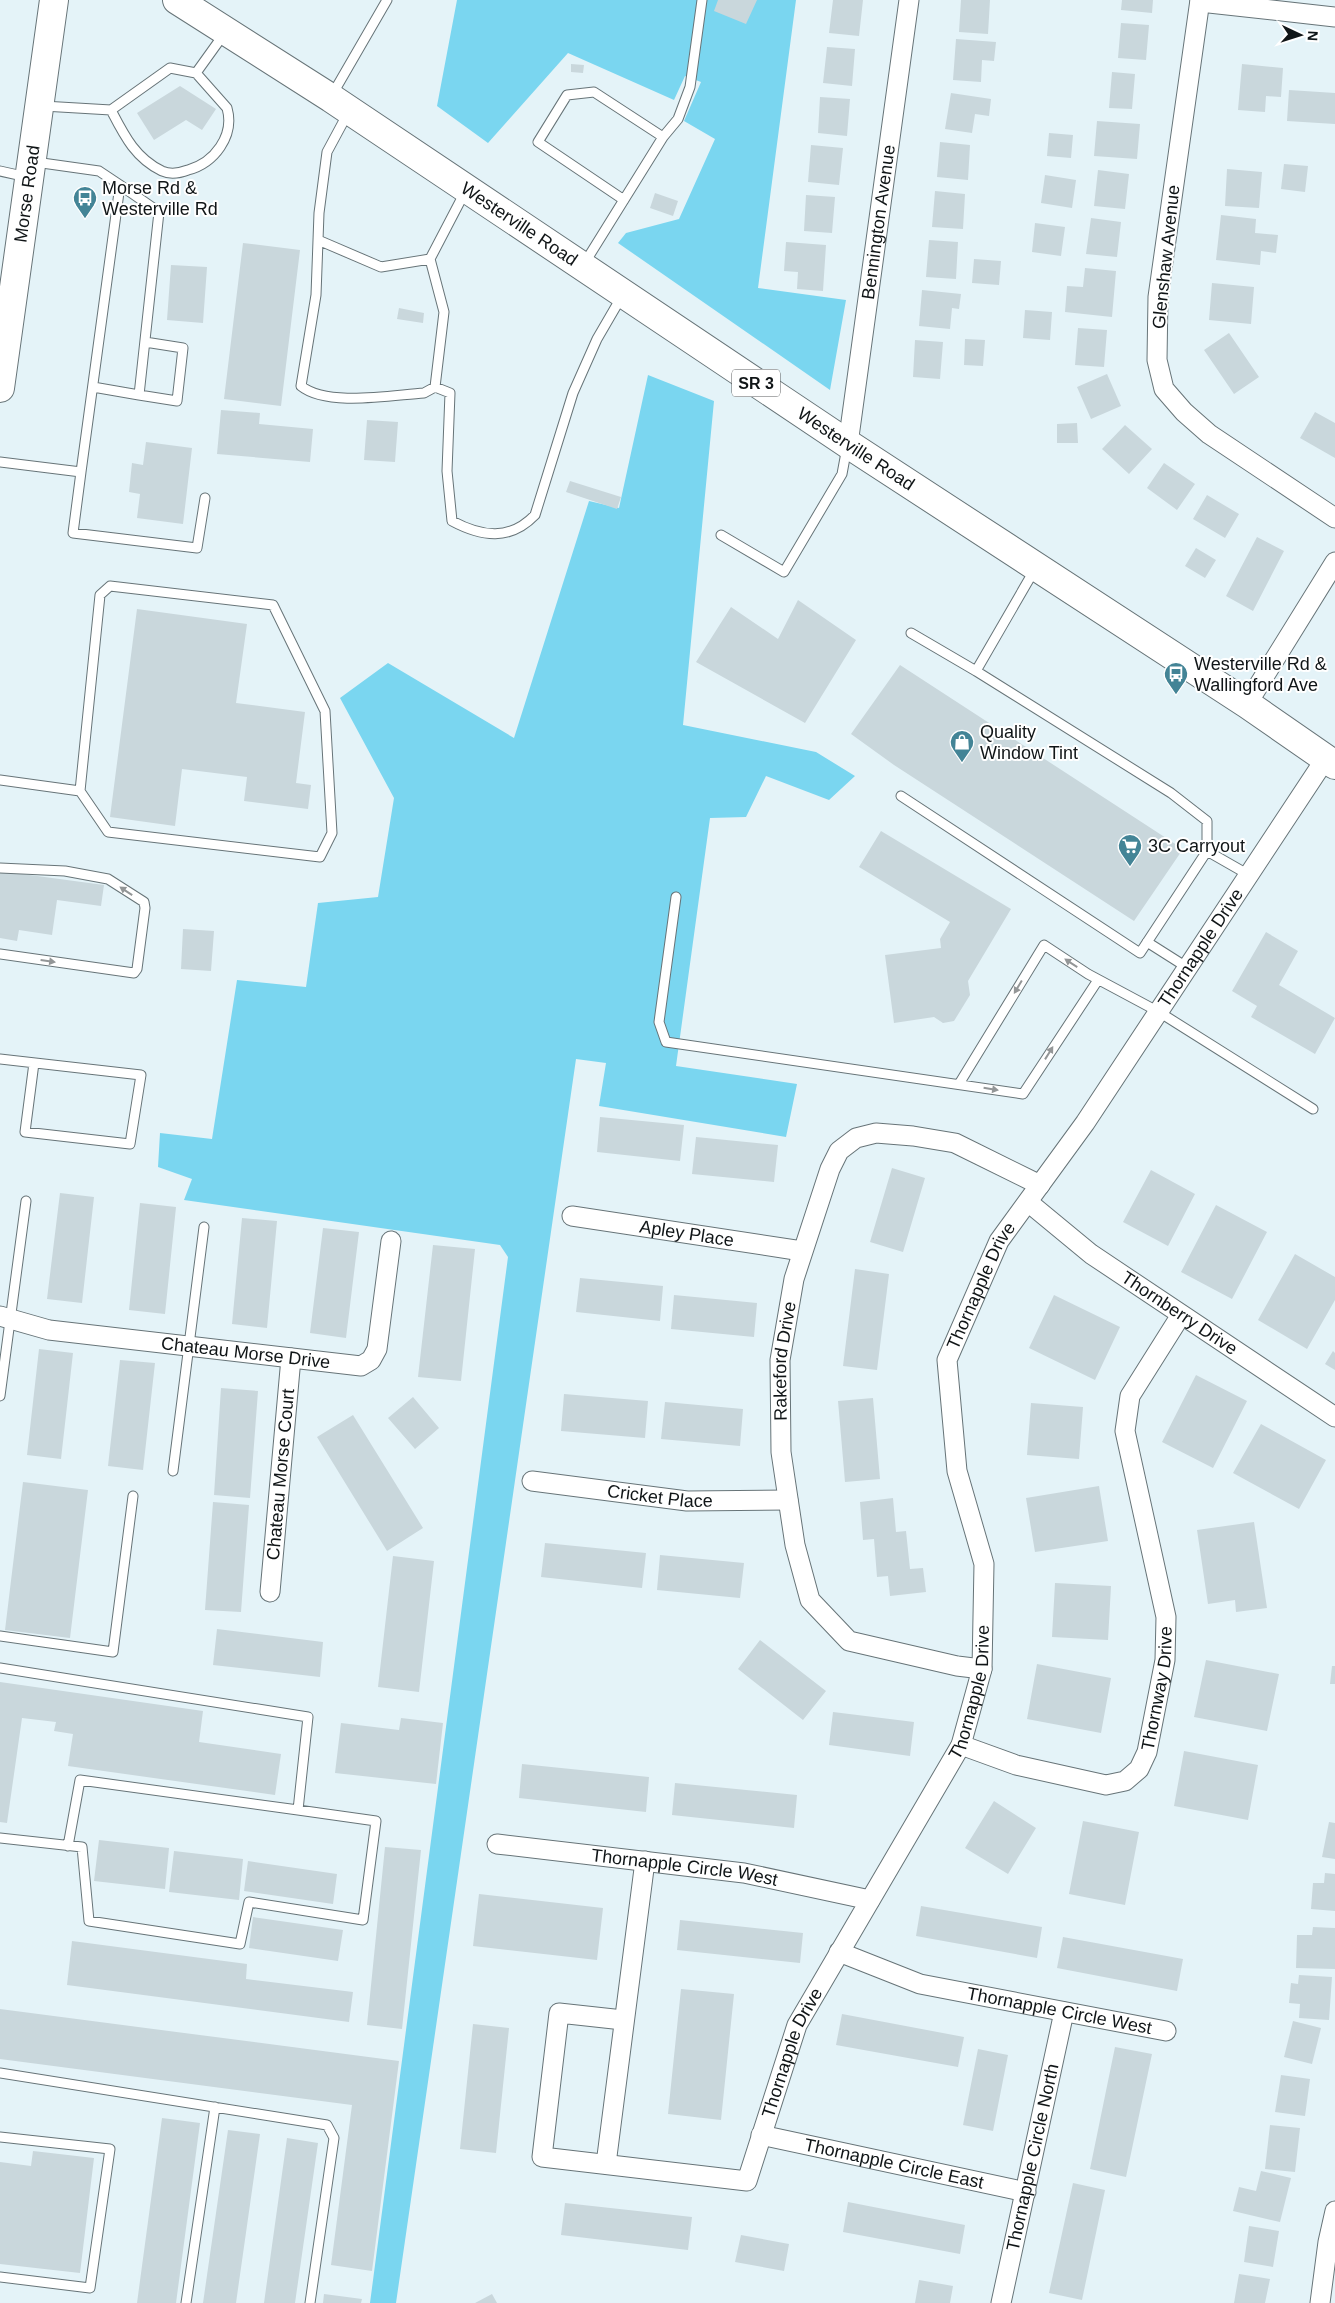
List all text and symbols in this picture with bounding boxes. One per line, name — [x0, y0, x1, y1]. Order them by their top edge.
north arrow — [1275, 10, 1325, 60]
text: N — [1305, 30, 1321, 42]
street label: Bennington Avenue — [858, 143, 899, 301]
street label: Morse Road — [10, 144, 44, 244]
place label: Morse Rd & Westerville Rd — [102, 178, 218, 219]
street label: Westerville Road — [457, 178, 581, 270]
street label: Glenshaw Avenue — [1148, 184, 1184, 330]
bus stop icon: Morse Rd & Westerville Rd — [72, 185, 98, 219]
road number: SR 3 — [732, 369, 780, 396]
street label: Westerville Road — [794, 403, 918, 495]
place label: Westerville Rd & Wallingford Ave — [1194, 654, 1327, 695]
bus stop icon: Westerville Rd & Wallingford Ave — [1163, 661, 1189, 695]
place label: Quality Window Tint — [980, 722, 1078, 763]
shop icon: Quality Window Tint — [949, 729, 975, 763]
supermarket icon: 3C Carryout — [1117, 833, 1143, 867]
place label: 3C Carryout — [1148, 836, 1245, 856]
street label: Thornapple Drive — [1154, 885, 1247, 1011]
one-way arrow — [119, 886, 133, 896]
one-way arrow — [41, 957, 57, 965]
one-way arrow — [1064, 958, 1077, 967]
one-way arrow — [1014, 980, 1023, 993]
one-way arrow — [1044, 1046, 1053, 1059]
one-way arrow — [983, 1085, 999, 1093]
street label: Apley Place — [638, 1216, 735, 1250]
street label: Thornapple Drive — [943, 1218, 1019, 1352]
street label: Thornberry Drive — [1118, 1267, 1241, 1359]
street label: Rakeford Drive — [770, 1300, 800, 1421]
street label: Chateau Morse Drive — [160, 1333, 331, 1372]
street label: Chateau Morse Court — [263, 1388, 298, 1561]
street label: Cricket Place — [606, 1481, 713, 1511]
street label: Thornapple Drive — [945, 1625, 993, 1763]
street label: Thornway Drive — [1137, 1626, 1176, 1752]
street label: Thornapple Circle West — [590, 1845, 780, 1890]
street label: Thornapple Circle West — [965, 1983, 1154, 2038]
street label: Thornapple Drive — [758, 1984, 827, 2120]
street label: Thornapple Circle North — [1003, 2062, 1063, 2253]
street label: Thornapple Circle East — [802, 2135, 986, 2193]

